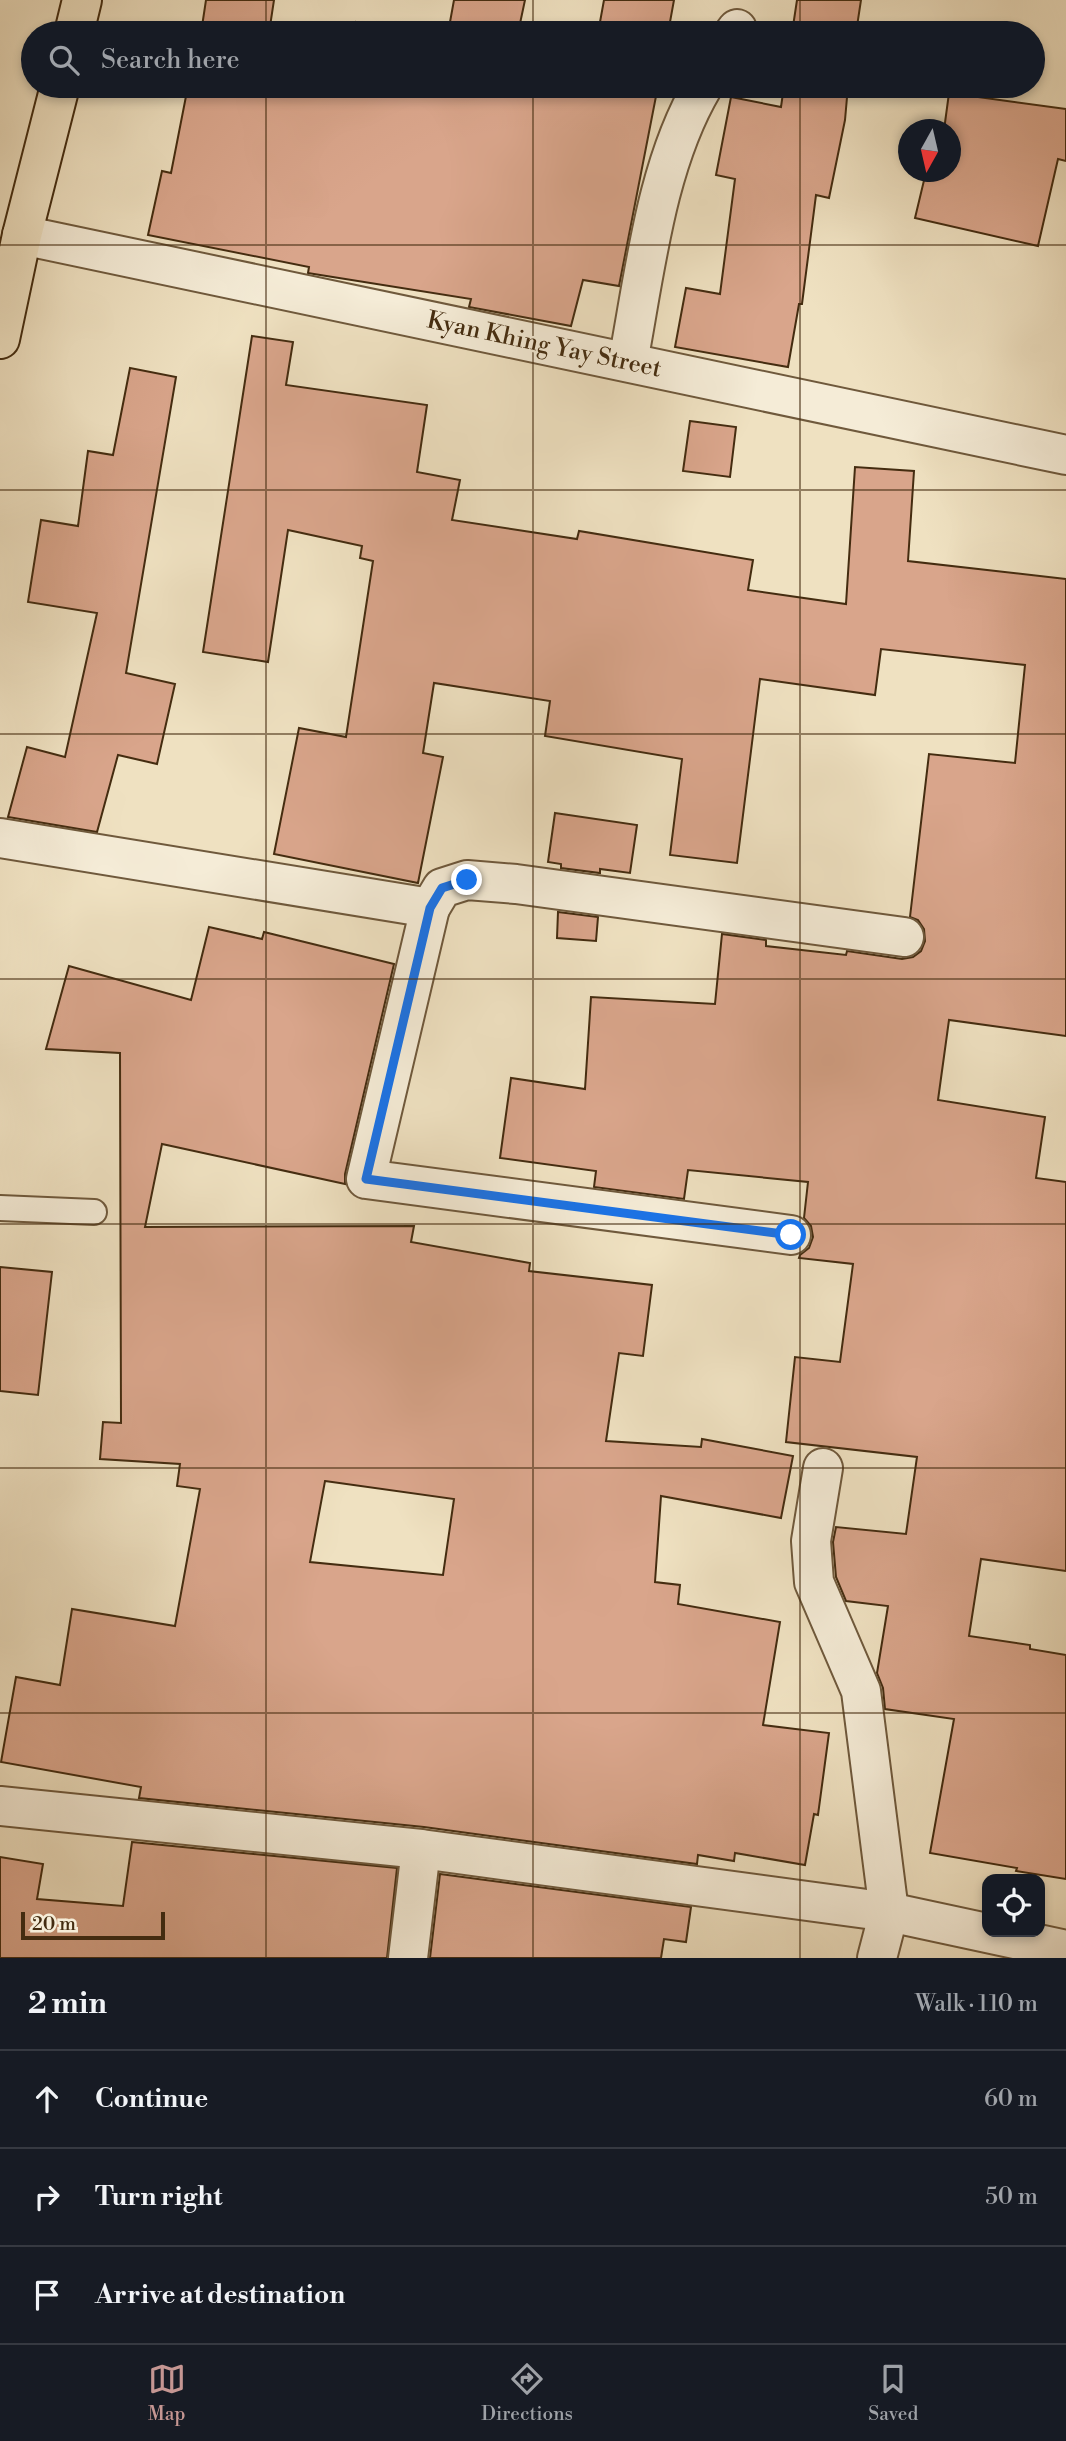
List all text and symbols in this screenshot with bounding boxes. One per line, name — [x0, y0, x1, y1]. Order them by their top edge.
search box — [21, 21, 1045, 98]
icon: search — [45, 41, 83, 79]
text: Search here — [101, 44, 240, 76]
north arrow — [898, 119, 961, 182]
street label: Kyan Khing Yay Street — [424, 305, 665, 385]
route end — [451, 864, 482, 895]
route start — [775, 1219, 806, 1250]
map controls — [982, 1874, 1045, 1937]
button: locate — [982, 1874, 1045, 1937]
scale bar — [21, 1909, 164, 1941]
text: 20 m — [32, 1912, 76, 1936]
text: 2 min — [28, 1985, 107, 2023]
text: Walk · 110 m — [915, 1990, 1038, 2018]
icon: ahead — [28, 2080, 66, 2118]
text: Continue — [95, 2083, 208, 2115]
text: 60 m — [984, 2085, 1038, 2113]
icon: right — [28, 2178, 66, 2216]
text: Turn right — [95, 2181, 223, 2213]
text: 50 m — [985, 2183, 1038, 2211]
icon: arrive — [28, 2276, 66, 2314]
text: Arrive at destination — [95, 2279, 345, 2311]
tab: Map — [148, 2360, 186, 2426]
tab: Directions — [481, 2360, 573, 2426]
tab: Saved — [868, 2360, 918, 2426]

